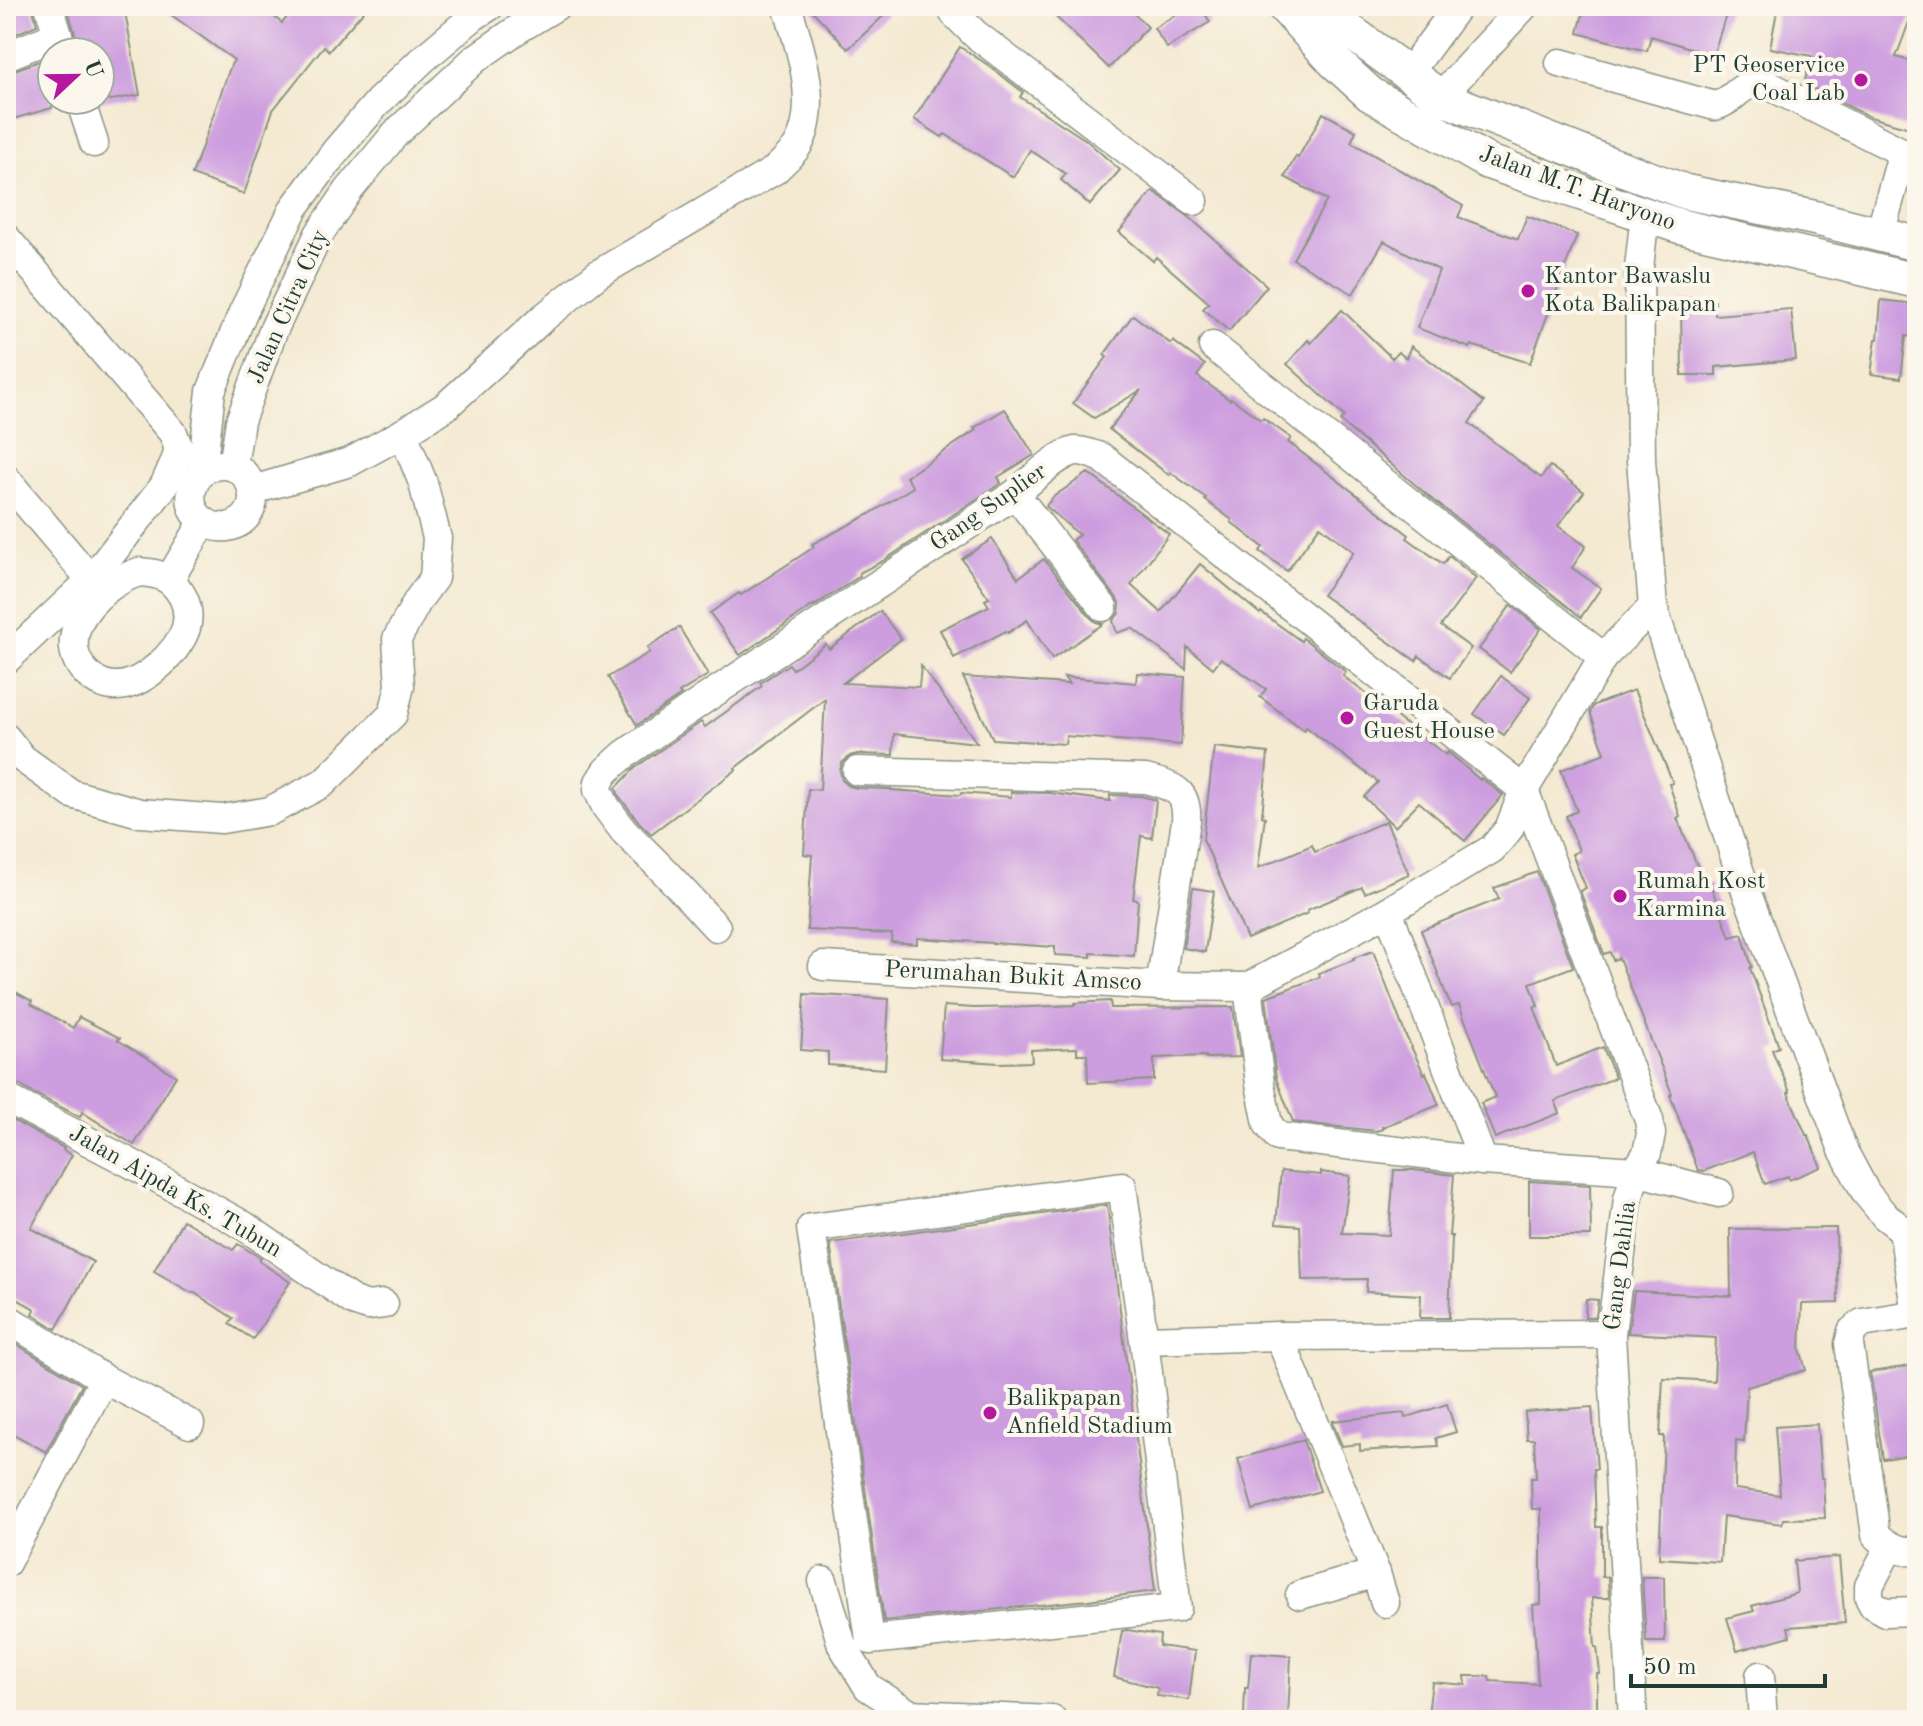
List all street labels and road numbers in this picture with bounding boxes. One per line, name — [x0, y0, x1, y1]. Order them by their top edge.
street label: Jalan M.T. Haryono — [1475, 142, 1679, 236]
street label: Jalan Citra City — [244, 226, 334, 388]
street label: Gang Suplier — [927, 459, 1052, 557]
street label: Perumahan Bukit Amsco — [884, 958, 1142, 996]
street label: Jalan Aipda Ks. Tubun — [65, 1121, 285, 1263]
street label: Gang Dahlia — [1601, 1200, 1641, 1332]

